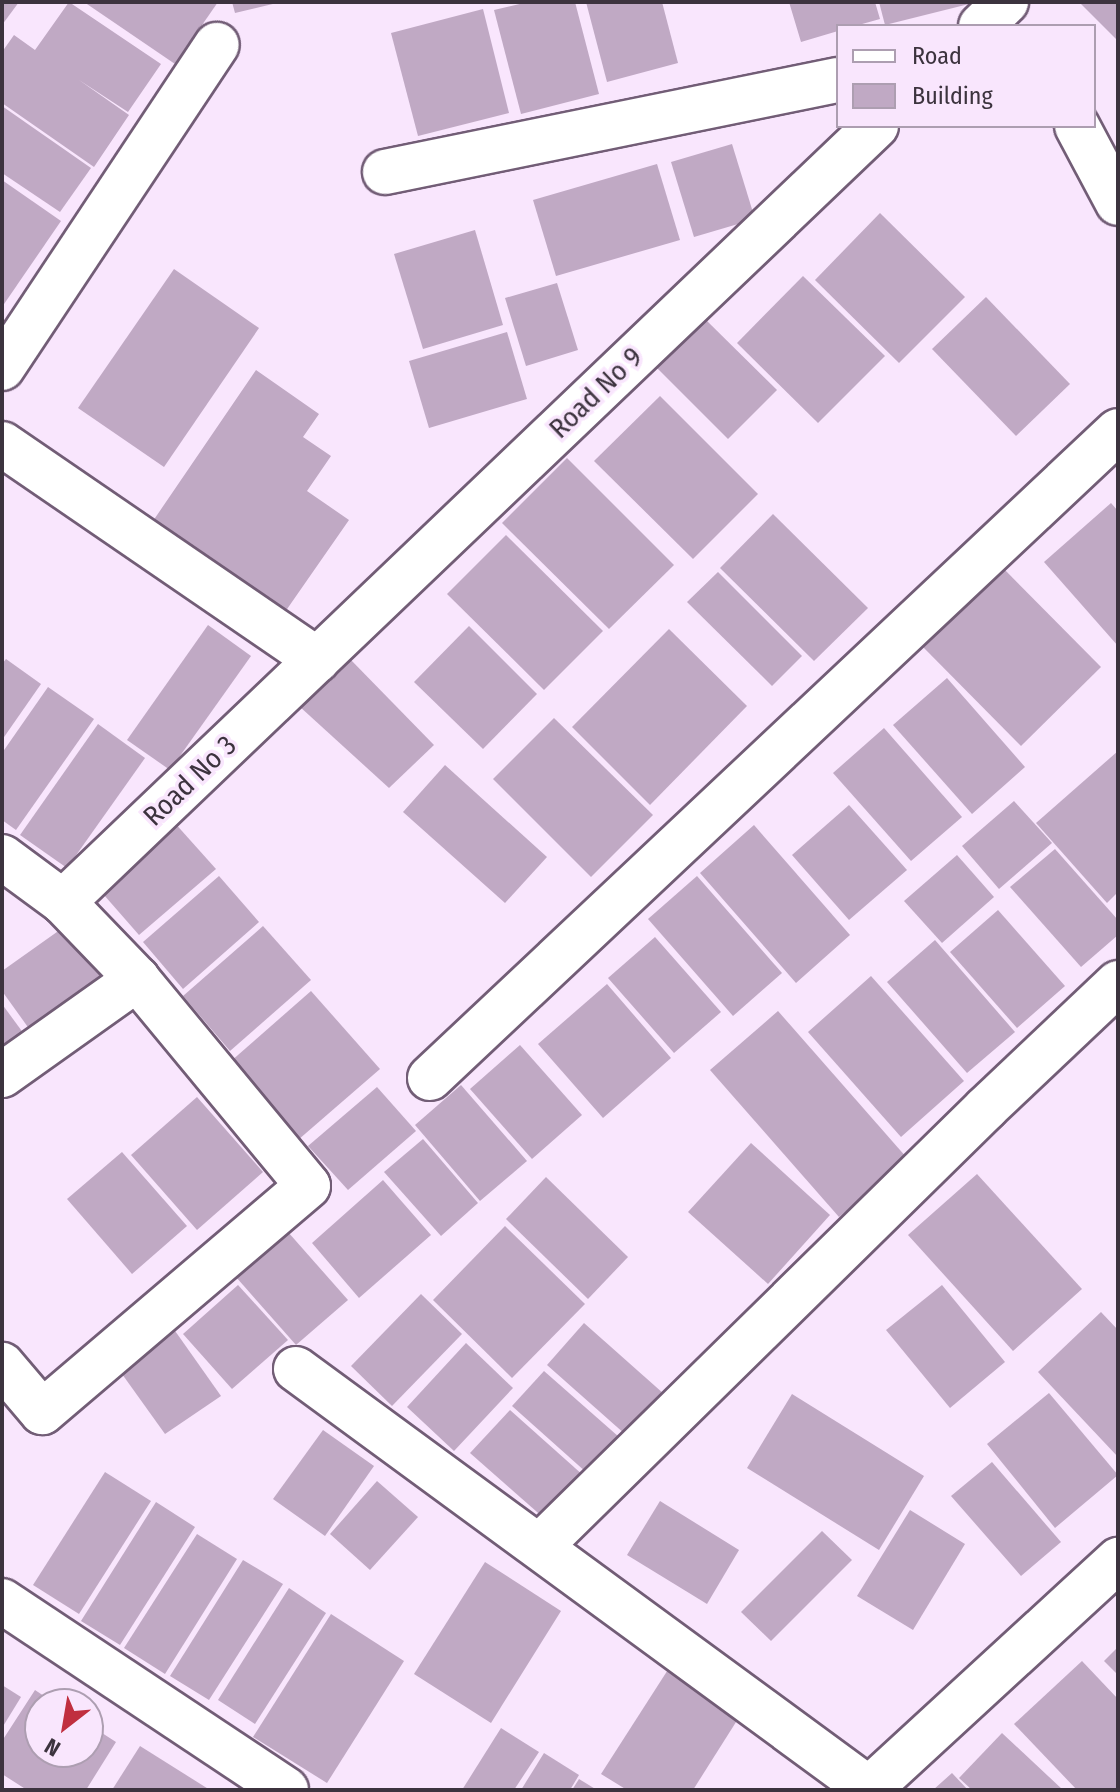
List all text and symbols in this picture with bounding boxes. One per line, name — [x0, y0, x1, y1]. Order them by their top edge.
legend — [836, 24, 1096, 128]
text: Road — [912, 42, 962, 70]
text: Building — [912, 82, 993, 110]
street label: Road No 9 — [542, 340, 650, 446]
street label: Road No 3 — [137, 729, 243, 833]
north arrow — [24, 1688, 104, 1768]
text: N — [40, 1732, 65, 1762]

